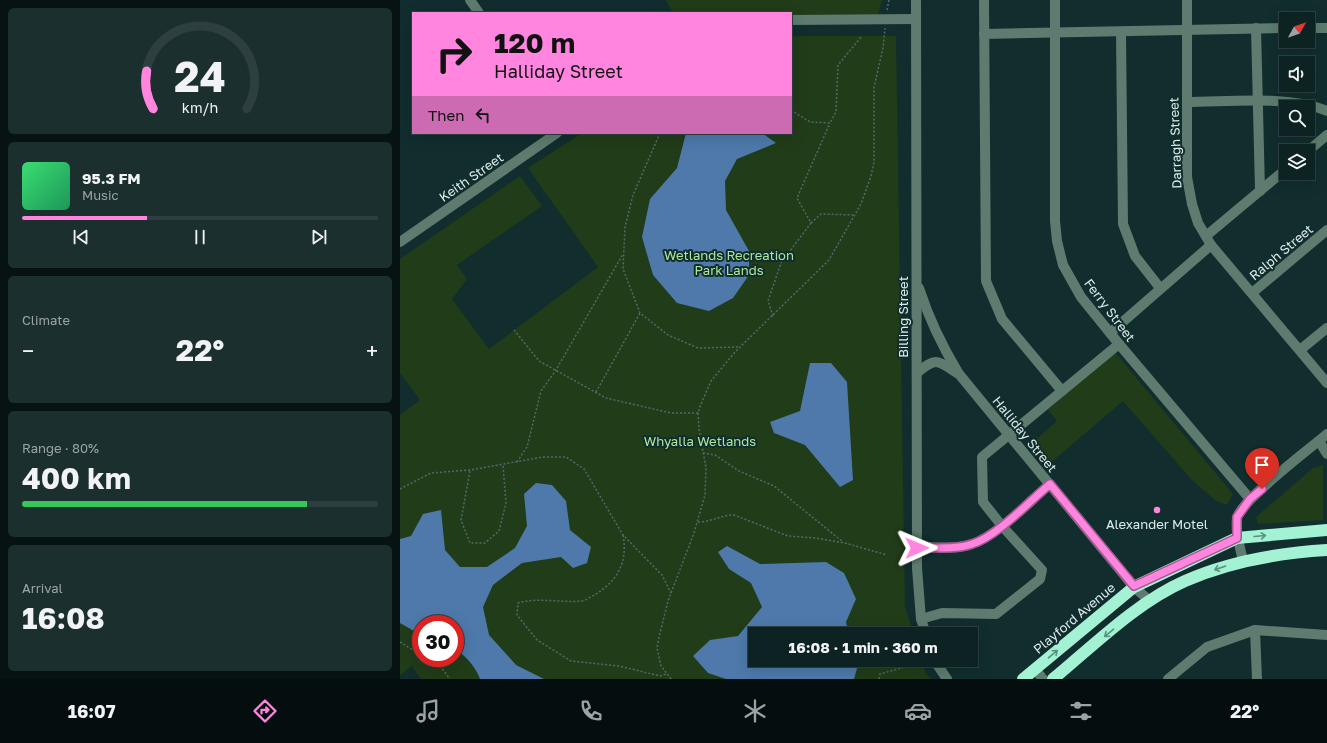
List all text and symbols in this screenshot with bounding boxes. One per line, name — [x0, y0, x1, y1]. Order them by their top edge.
north arrow — [1279, 12, 1315, 48]
map controls — [1279, 12, 1315, 180]
text: 120 m — [494, 26, 575, 59]
icon: right — [428, 28, 480, 80]
text: 24 — [174, 51, 226, 101]
button: sound — [1279, 56, 1315, 92]
text: Halliday Street — [494, 60, 623, 82]
street label: Darragh Street — [1165, 97, 1185, 189]
text: km/h — [182, 99, 218, 116]
button: search — [1279, 100, 1315, 136]
icon: left — [472, 104, 494, 126]
text: Then — [428, 106, 464, 124]
button: layers — [1279, 144, 1315, 180]
street label: Keith Street — [436, 149, 506, 205]
text: 95.3 FM — [82, 169, 141, 187]
text: Music — [82, 187, 119, 203]
street label: Ralph Street — [1246, 221, 1316, 283]
icon: previous — [70, 226, 92, 248]
icon: pause — [189, 226, 211, 248]
icon: next — [308, 226, 330, 248]
park label: Wetlands Recreation Park Lands — [664, 247, 794, 278]
street label: Ferry Street — [1081, 275, 1139, 345]
street label: Billing Street — [895, 276, 911, 358]
text: Climate — [22, 312, 70, 328]
text: 22° — [176, 332, 224, 368]
text: − — [22, 337, 34, 364]
text: + — [366, 337, 378, 364]
street label: Halliday Street — [989, 393, 1061, 475]
park label: Whyalla Wetlands — [644, 433, 756, 449]
text: Range · 80% — [22, 440, 99, 456]
pin — [1245, 448, 1279, 489]
icon: arrive — [1251, 454, 1273, 476]
text: 400 km — [22, 460, 131, 496]
marker: Alexander Motel — [1152, 505, 1162, 515]
place label: Alexander Motel — [1106, 516, 1208, 532]
position arrow — [896, 527, 938, 569]
one-way arrow — [1253, 533, 1266, 540]
one-way arrow — [1214, 565, 1227, 572]
street label: Playford Avenue — [1030, 579, 1118, 657]
text: Arrival — [22, 580, 63, 596]
text: 16:08 — [22, 600, 105, 636]
speed limit sign: 30 — [412, 615, 464, 667]
one-way arrow — [1103, 629, 1114, 638]
text: 16:08 · 1 min · 360 m — [788, 638, 938, 656]
one-way arrow — [1047, 650, 1058, 659]
icon: directions — [251, 697, 279, 725]
icon: music — [414, 697, 442, 725]
icon: phone — [577, 697, 605, 725]
icon: climate — [741, 697, 769, 725]
icon: car — [904, 697, 932, 725]
icon: filters — [1067, 697, 1095, 725]
text: 16:07 — [68, 700, 116, 722]
text: 22° — [1230, 700, 1259, 722]

